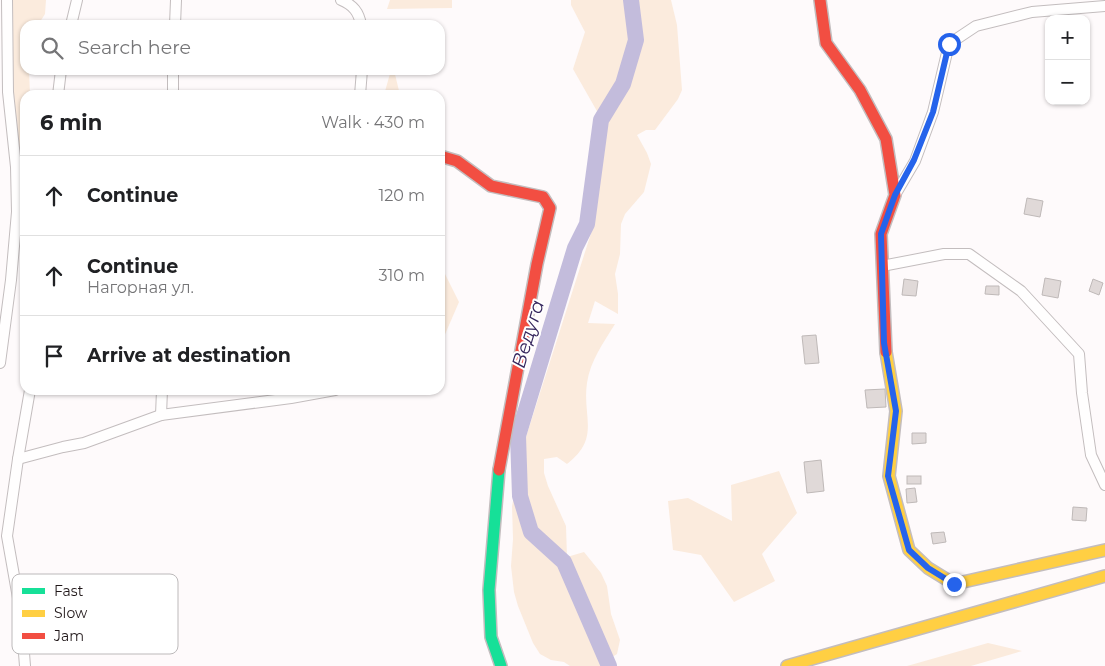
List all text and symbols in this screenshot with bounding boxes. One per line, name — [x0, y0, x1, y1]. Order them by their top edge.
map controls — [1045, 15, 1090, 105]
button: + — [1045, 15, 1090, 60]
search box — [20, 20, 445, 75]
route start — [938, 33, 961, 56]
icon: search — [38, 34, 66, 62]
text: Search here — [78, 36, 191, 59]
button: − — [1045, 60, 1090, 105]
text: 6 min — [40, 110, 102, 135]
text: Walk · 430 m — [321, 113, 425, 132]
icon: ahead — [40, 182, 68, 210]
text: Continue — [87, 184, 178, 207]
text: 120 m — [378, 186, 425, 205]
text: Continue — [87, 255, 178, 278]
icon: ahead — [40, 262, 68, 290]
text: 310 m — [378, 266, 425, 285]
text: Нагорная ул. — [87, 278, 194, 297]
water label: Ведуга — [507, 297, 549, 371]
icon: arrive — [40, 342, 68, 370]
text: Arrive at destination — [87, 344, 291, 367]
route end — [943, 573, 966, 596]
legend — [12, 574, 178, 654]
text: Fast — [54, 582, 84, 600]
text: Slow — [54, 604, 88, 622]
text: Jam — [53, 627, 84, 645]

